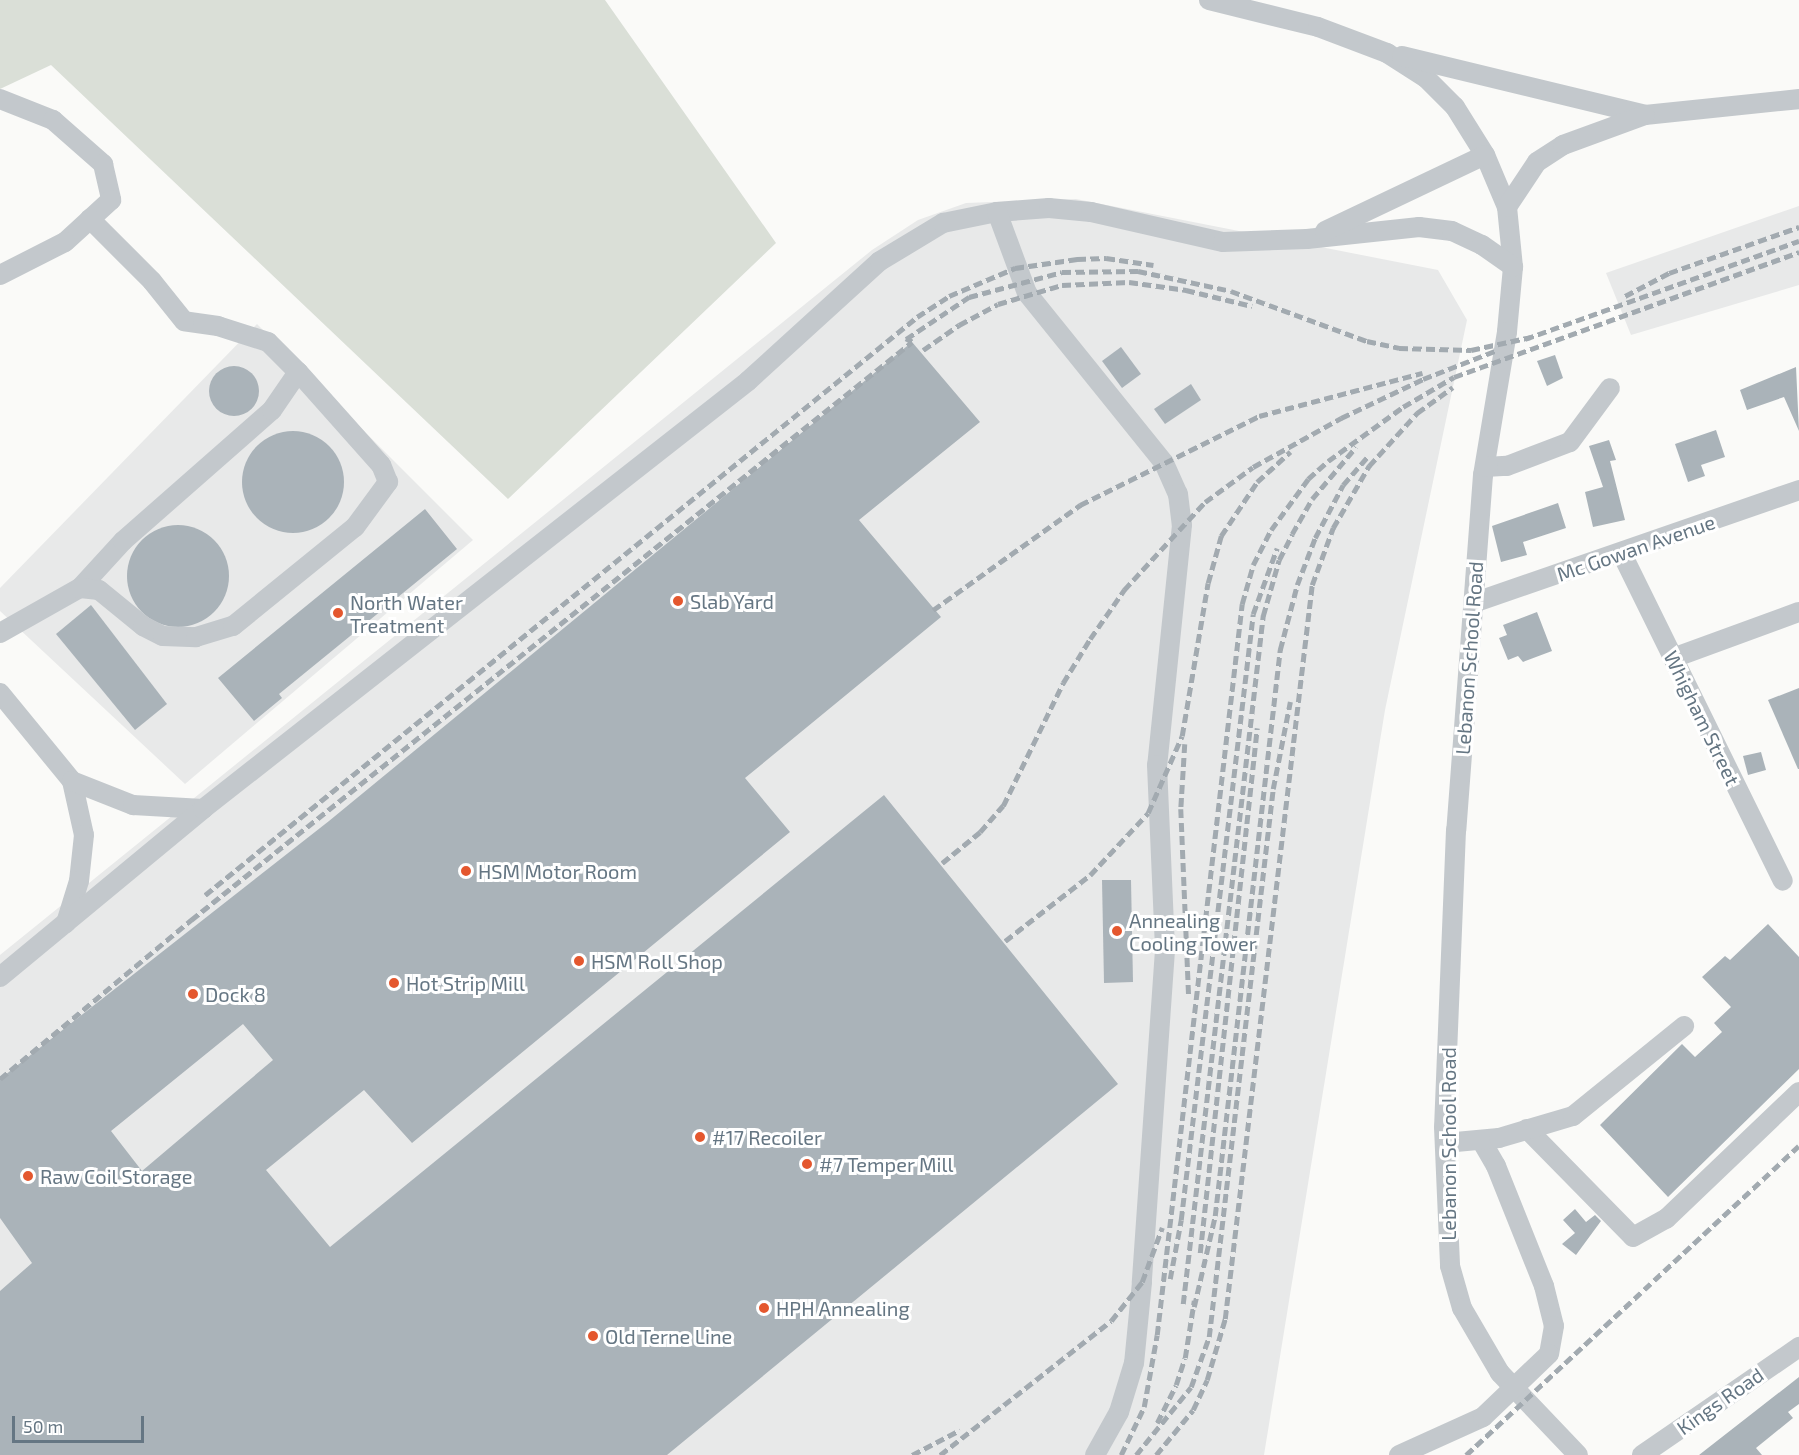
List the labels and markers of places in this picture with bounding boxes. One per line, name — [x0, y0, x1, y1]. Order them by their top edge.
place label: Slab Yard — [690, 589, 775, 613]
place label: North Water Treatment — [350, 590, 463, 637]
marker: Slab Yard — [671, 594, 685, 608]
marker: North Water Treatment — [331, 606, 345, 620]
place label: HSM Motor Room — [478, 859, 637, 883]
marker: HSM Motor Room — [459, 864, 473, 878]
place label: Annealing Cooling Tower — [1129, 908, 1257, 955]
marker: Annealing Cooling Tower — [1110, 924, 1124, 938]
place label: HSM Roll Shop — [591, 949, 723, 973]
marker: HSM Roll Shop — [572, 954, 586, 968]
place label: Hot Strip Mill — [406, 971, 525, 995]
marker: Hot Strip Mill — [387, 976, 401, 990]
place label: Dock 8 — [205, 982, 266, 1006]
marker: Dock 8 — [186, 987, 200, 1001]
place label: #17 Recoiler — [712, 1125, 822, 1149]
marker: #17 Recoiler — [693, 1130, 707, 1144]
place label: #7 Temper Mill — [819, 1152, 954, 1176]
marker: #7 Temper Mill — [800, 1157, 814, 1171]
place label: Raw Coil Storage — [40, 1164, 193, 1188]
marker: Raw Coil Storage — [21, 1169, 35, 1183]
place label: HPH Annealing — [776, 1296, 910, 1320]
marker: HPH Annealing — [757, 1301, 771, 1315]
place label: Old Terne Line — [605, 1324, 733, 1348]
marker: Old Terne Line — [586, 1329, 600, 1343]

